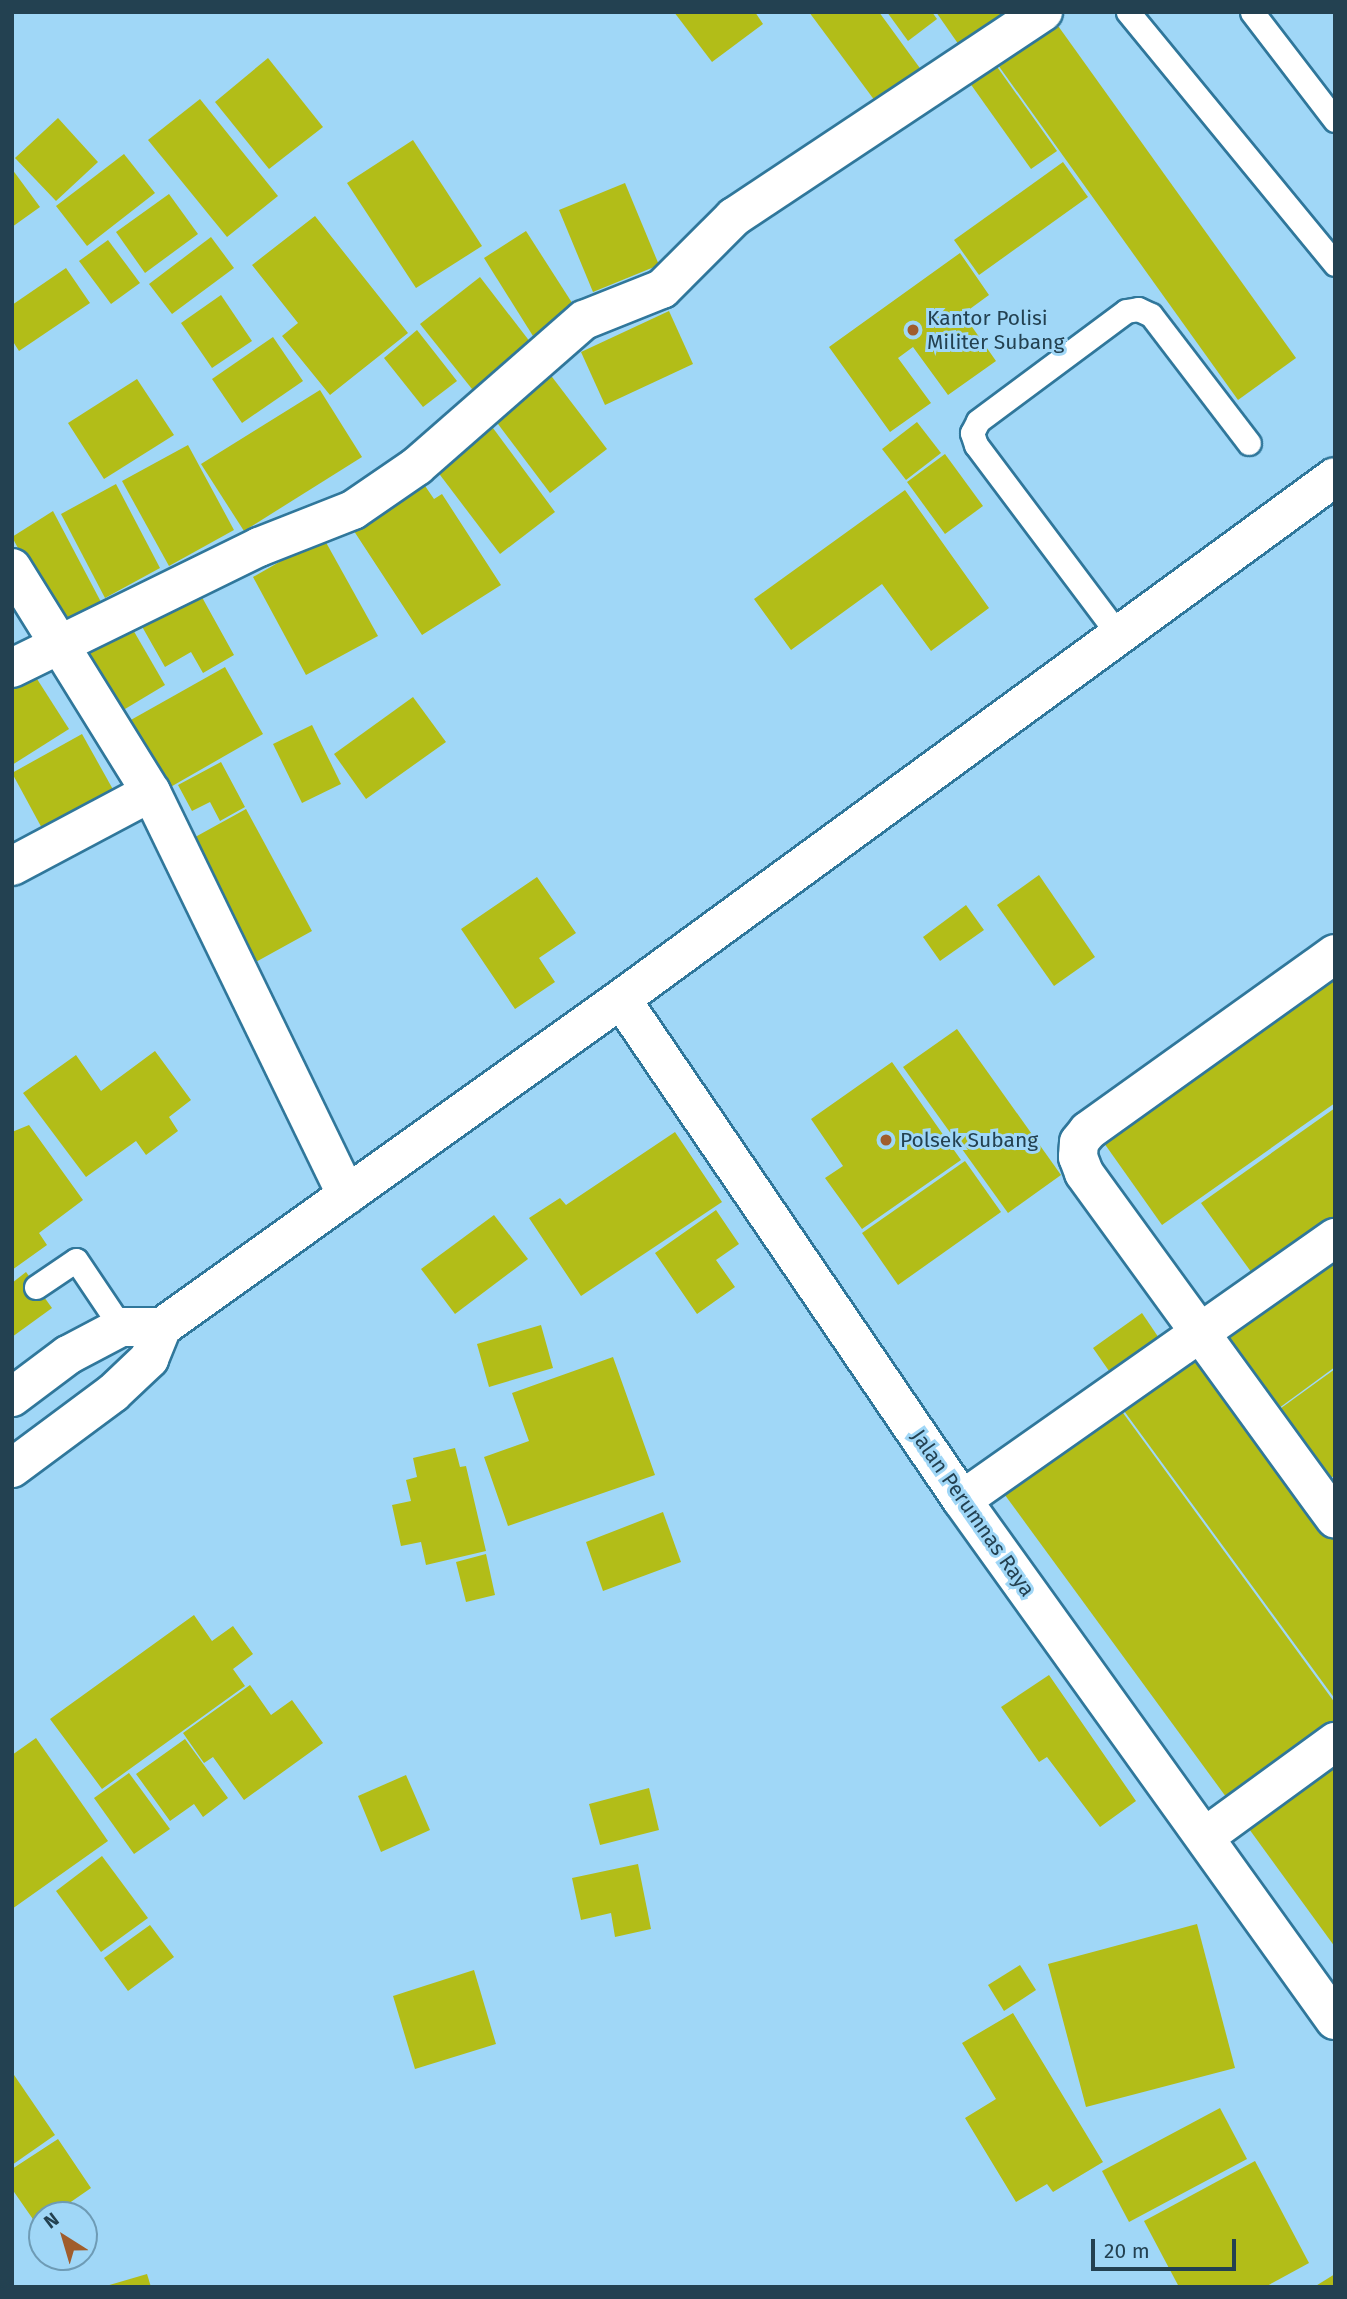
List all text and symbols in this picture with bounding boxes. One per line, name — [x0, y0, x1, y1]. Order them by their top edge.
place label: Kantor Polisi Militer Subang — [927, 305, 1064, 355]
marker: Kantor Polisi Militer Subang — [905, 322, 921, 338]
place label: Polsek Subang — [900, 1127, 1038, 1153]
marker: Polsek Subang — [878, 1132, 894, 1148]
street label: Jalan Perumnas Raya — [906, 1425, 1040, 1601]
north arrow — [28, 2201, 98, 2271]
text: N — [39, 2207, 63, 2233]
scale bar — [1095, 2226, 1240, 2270]
text: 20 m — [1104, 2238, 1150, 2264]

